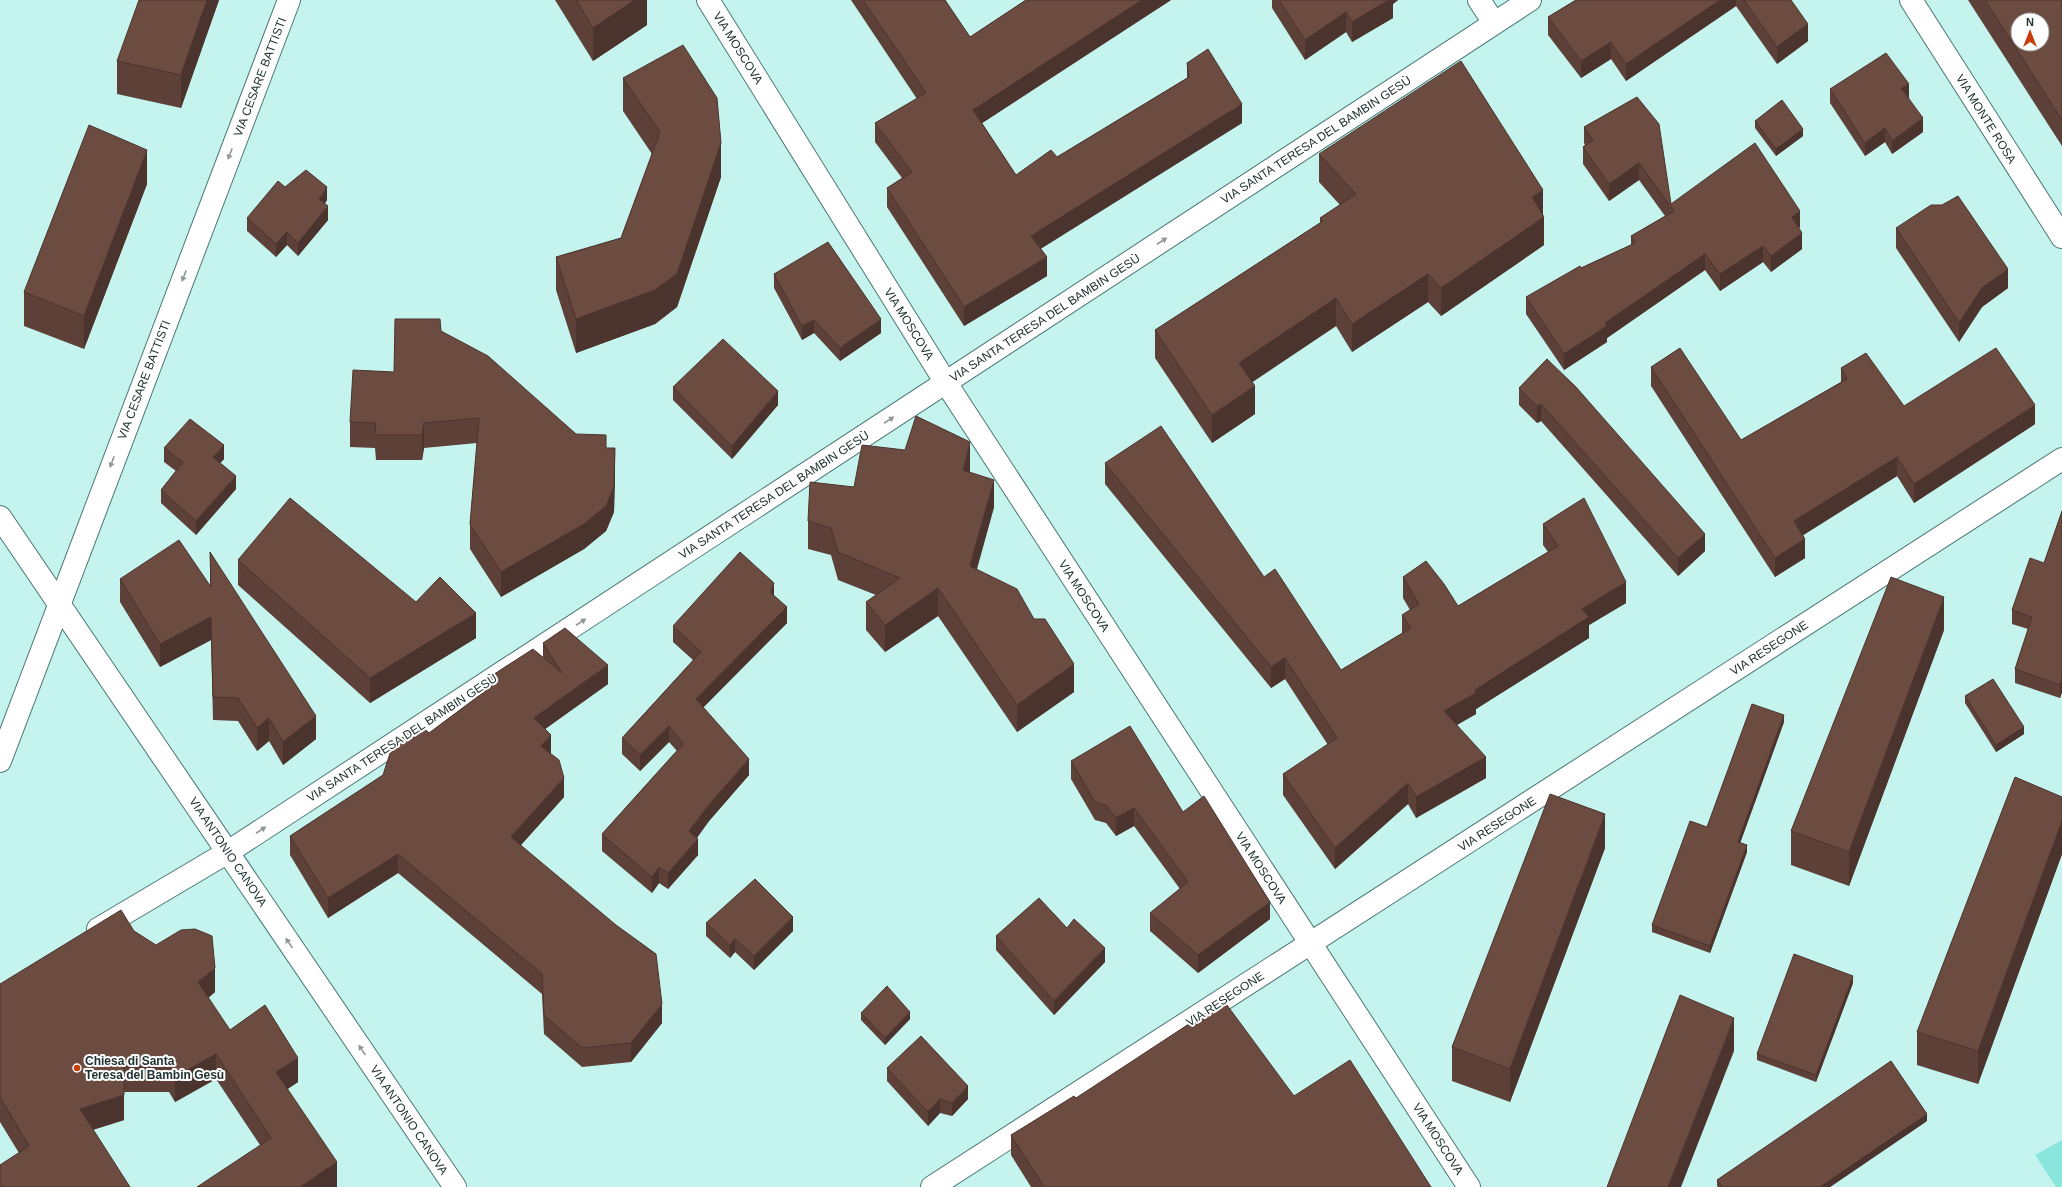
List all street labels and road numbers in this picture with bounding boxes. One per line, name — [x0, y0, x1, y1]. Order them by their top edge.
street label: VIA MOSCOVA — [710, 9, 766, 87]
street label: VIA CESARE BATTISTI — [231, 15, 289, 139]
street label: VIA SANTA TERESA DEL BAMBIN GESÙ — [1218, 72, 1414, 207]
street label: VIA MONTE ROSA — [1953, 72, 2019, 166]
street label: VIA SANTA TERESA DEL BAMBIN GESÙ — [947, 250, 1143, 385]
street label: VIA MOSCOVA — [881, 285, 937, 363]
street label: VIA CESARE BATTISTI — [115, 318, 173, 442]
street label: VIA SANTA TERESA DEL BAMBIN GESÙ — [676, 427, 872, 562]
street label: VIA MOSCOVA — [1056, 558, 1112, 634]
street label: VIA RESEGONE — [1727, 618, 1811, 678]
street label: VIA SANTA TERESA DEL BAMBIN GESÙ — [304, 670, 500, 805]
street label: VIA RESEGONE — [1455, 794, 1539, 854]
street label: VIA ANTONIO CANOVA — [186, 795, 270, 909]
street label: VIA MOSCOVA — [1233, 830, 1289, 906]
street label: VIA RESEGONE — [1183, 969, 1267, 1029]
street label: VIA ANTONIO CANOVA — [367, 1063, 451, 1177]
street label: VIA MOSCOVA — [1410, 1101, 1466, 1177]

